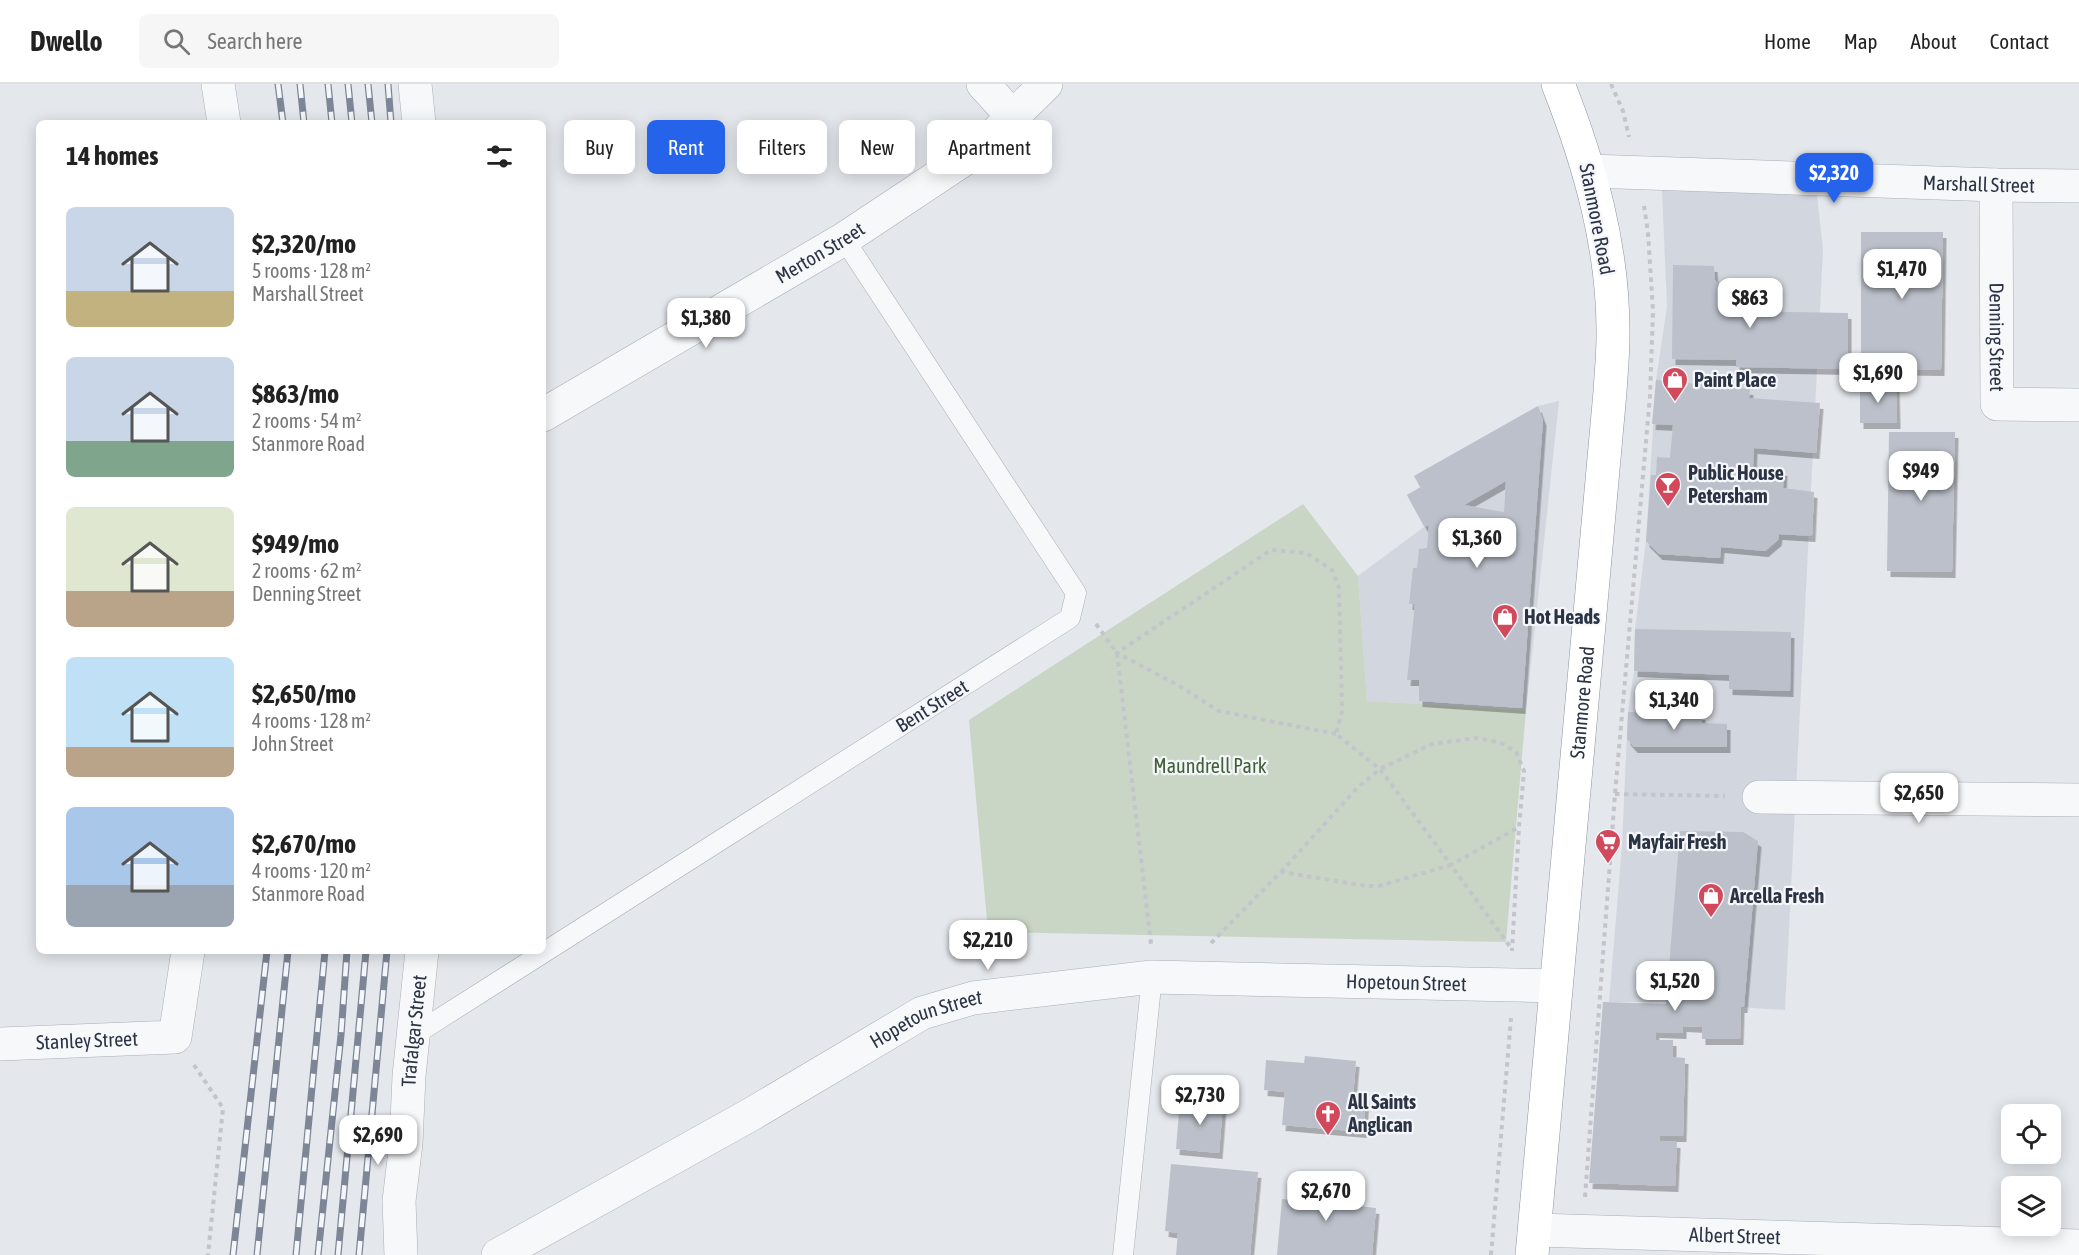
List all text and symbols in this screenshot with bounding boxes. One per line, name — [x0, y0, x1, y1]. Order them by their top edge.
search box — [139, 14, 559, 68]
text: Dwello — [30, 25, 103, 57]
icon: search — [160, 25, 193, 58]
text: Search here — [208, 28, 302, 54]
text: Home — [1764, 29, 1811, 53]
text: Map — [1844, 29, 1878, 53]
text: About — [1911, 29, 1957, 53]
text: Contact — [1990, 29, 2049, 53]
chip: Buy — [564, 120, 635, 174]
chip: Rent — [647, 120, 725, 174]
chip: Filters — [737, 120, 827, 174]
chip: New — [839, 120, 915, 174]
chip: Apartment — [927, 120, 1052, 174]
icon: filters — [483, 140, 516, 173]
text: 14 homes — [66, 141, 159, 171]
pin: $2,320 — [1785, 153, 1883, 204]
street label: Stanmore Road — [1575, 161, 1620, 276]
text: $2,320 — [1809, 161, 1859, 184]
street label: Marshall Street — [1922, 170, 2035, 196]
street label: Merton Street — [771, 217, 869, 288]
text: $2,320/mo — [252, 229, 356, 259]
icon: home — [114, 231, 186, 303]
pin: $1,470 — [1853, 249, 1951, 300]
text: $1,470 — [1877, 257, 1927, 280]
text: 5 rooms · 128 m² — [252, 259, 371, 282]
pin: $863 — [1714, 278, 1786, 329]
text: Marshall Street — [252, 282, 364, 305]
street label: Denning Street — [1985, 282, 2009, 392]
text: $863 — [1732, 286, 1768, 309]
pin: $1,380 — [657, 298, 755, 349]
text: $1,380 — [681, 306, 731, 329]
pin: $1,690 — [1829, 353, 1927, 404]
text: $1,690 — [1853, 361, 1903, 384]
shop icon: Paint Place — [1660, 365, 1690, 403]
place label: Paint Place — [1694, 368, 1776, 391]
text: $863/mo — [252, 379, 339, 409]
icon: home — [114, 381, 186, 453]
text: 2 rooms · 54 m² — [252, 409, 362, 432]
text: Stanmore Road — [252, 432, 365, 455]
pin: $949 — [1885, 451, 1957, 502]
text: $949 — [1903, 459, 1939, 482]
place label: Public House Petersham — [1688, 461, 1784, 507]
bar icon: Public House Petersham — [1653, 470, 1683, 508]
pin: $1,360 — [1428, 518, 1526, 569]
text: $1,360 — [1452, 526, 1502, 549]
text: $949/mo — [252, 529, 339, 559]
icon: home — [114, 531, 186, 603]
text: 2 rooms · 62 m² — [252, 559, 362, 582]
text: Denning Street — [252, 582, 361, 605]
shop icon: Hot Heads — [1490, 602, 1520, 640]
place label: Hot Heads — [1524, 605, 1600, 628]
street label: Stanmore Road — [1565, 645, 1598, 760]
street label: Bent Street — [891, 674, 972, 737]
text: $2,650/mo — [252, 679, 356, 709]
pin: $1,340 — [1625, 680, 1723, 731]
icon: home — [114, 681, 186, 753]
text: $1,340 — [1649, 688, 1699, 711]
text: 4 rooms · 128 m² — [252, 709, 371, 732]
text: John Street — [252, 732, 334, 755]
park label: Maundrell Park — [1153, 754, 1267, 777]
pin: $2,650 — [1870, 773, 1968, 824]
text: $2,650 — [1894, 781, 1944, 804]
supermarket icon: Mayfair Fresh — [1593, 827, 1623, 865]
text: $2,670/mo — [252, 829, 356, 859]
place label: Mayfair Fresh — [1628, 830, 1726, 853]
icon: home — [114, 831, 186, 903]
text: 4 rooms · 120 m² — [252, 859, 371, 882]
shop icon: Arcella Fresh — [1696, 881, 1726, 919]
text: Stanmore Road — [252, 882, 365, 905]
place label: Arcella Fresh — [1729, 884, 1824, 907]
pin: $2,210 — [939, 920, 1037, 971]
text: $2,210 — [963, 928, 1013, 951]
pin: $1,520 — [1626, 961, 1724, 1012]
street label: Hopetoun Street — [1346, 969, 1467, 995]
text: $1,520 — [1650, 969, 1700, 992]
street label: Trafalgar Street — [397, 973, 430, 1087]
street label: Hopetoun Street — [866, 985, 983, 1052]
street label: Stanley Street — [35, 1026, 139, 1054]
pin: $2,730 — [1151, 1075, 1249, 1126]
text: $2,730 — [1175, 1083, 1225, 1106]
place label: All Saints Anglican — [1347, 1090, 1416, 1136]
church icon: All Saints Anglican — [1313, 1099, 1343, 1137]
map controls — [2001, 1104, 2061, 1236]
button: locate — [2001, 1104, 2061, 1164]
pin: $2,690 — [329, 1115, 427, 1166]
text: $2,690 — [353, 1123, 403, 1146]
pin: $2,670 — [1277, 1171, 1375, 1222]
button: layers — [2001, 1176, 2061, 1236]
text: $2,670 — [1301, 1179, 1351, 1202]
street label: Albert Street — [1689, 1223, 1781, 1248]

